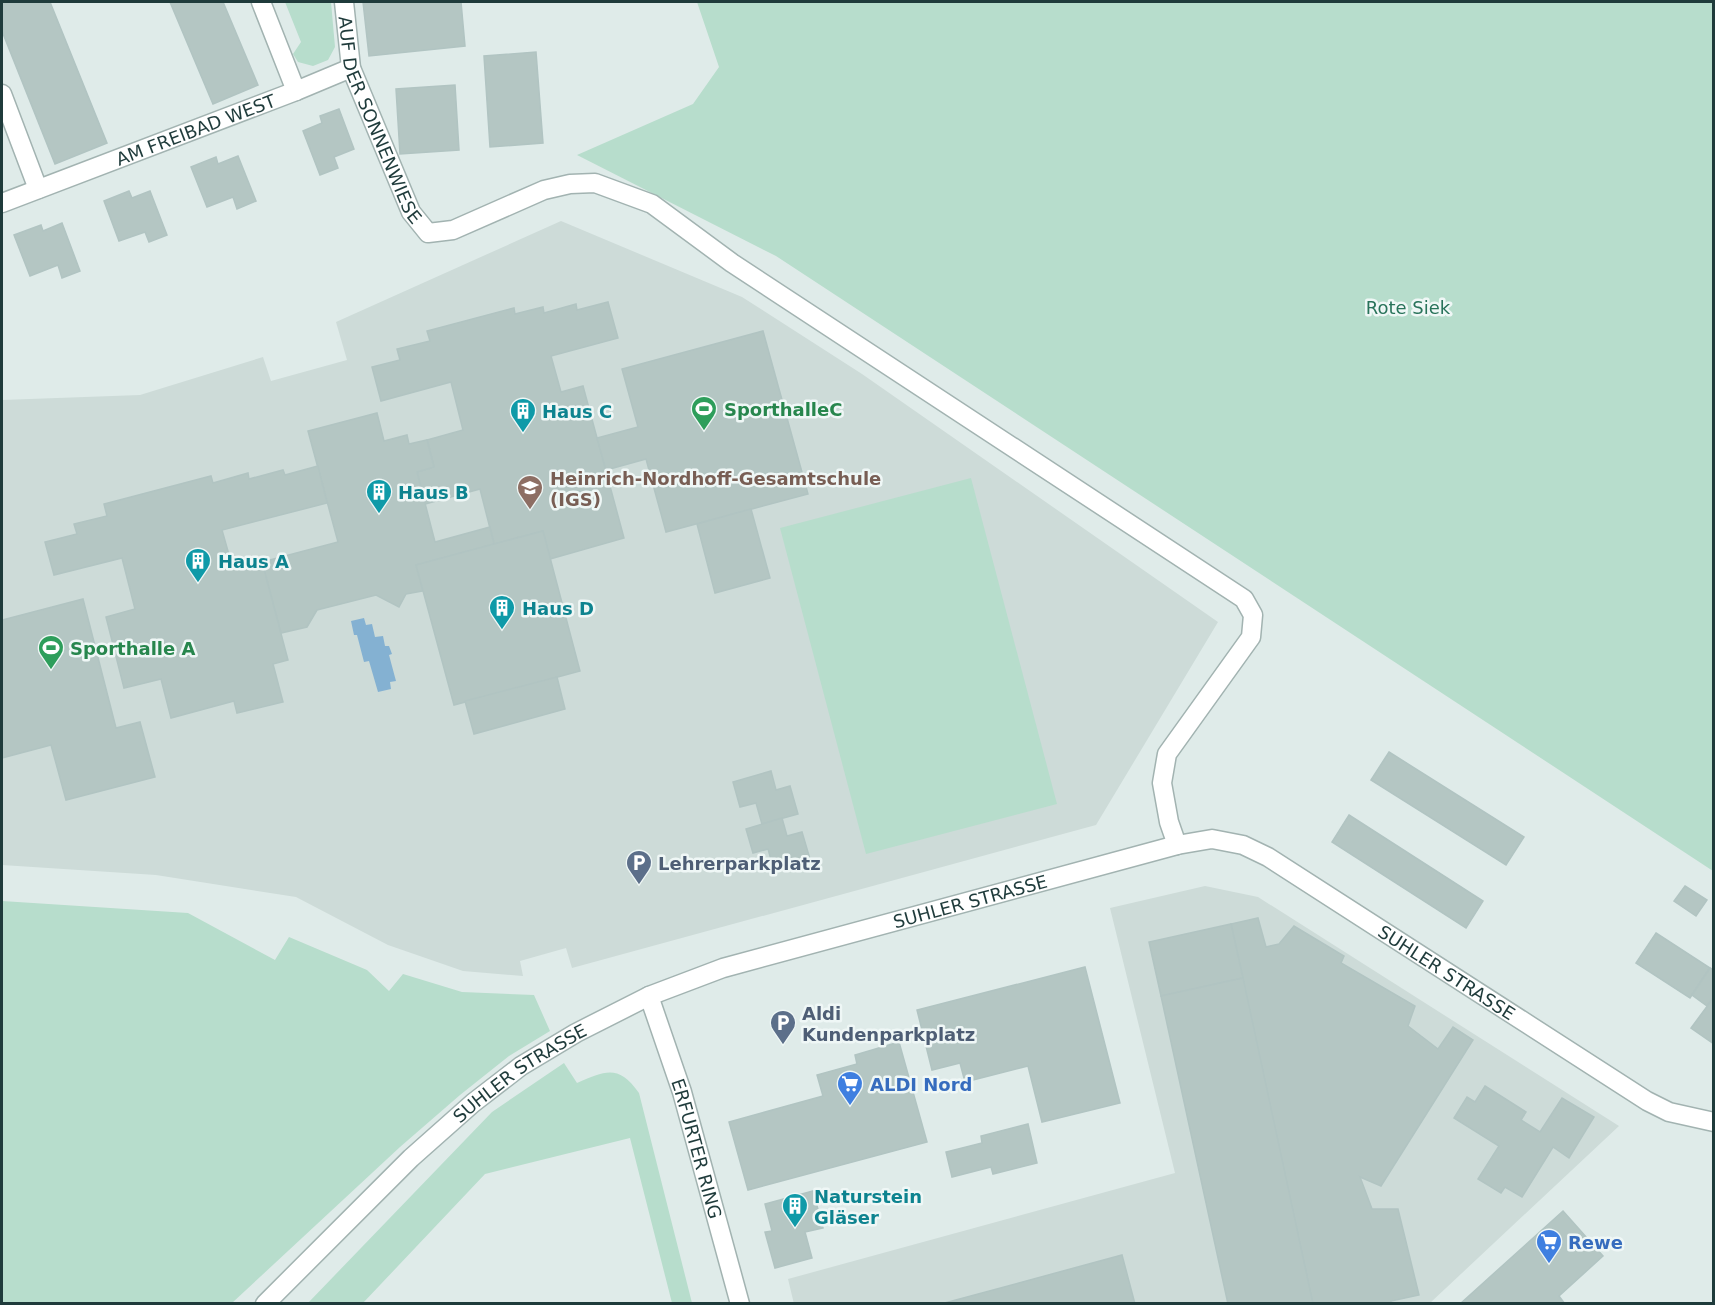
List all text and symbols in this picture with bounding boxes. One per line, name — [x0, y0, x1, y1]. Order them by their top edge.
street label: AUF DER SONNENWIESE — [335, 15, 426, 228]
street label: AM FREIBAD WEST — [113, 89, 279, 169]
park label: Rote Siek — [1366, 297, 1451, 318]
sports icon: SporthalleC — [689, 394, 719, 432]
building icon: Haus C — [508, 396, 538, 434]
place label: SporthalleC — [724, 399, 842, 420]
place label: Haus C — [542, 401, 612, 422]
place label: Heinrich-Nordhoff-Gesamtschule (IGS) — [550, 468, 881, 510]
school or university icon: Heinrich-Nordhoff-Gesamtschule (IGS) — [515, 473, 545, 511]
building icon: Haus B — [364, 477, 394, 515]
place label: Haus B — [398, 482, 469, 503]
building icon: Haus A — [183, 546, 213, 584]
place label: Haus A — [218, 551, 289, 572]
building icon: Haus D — [487, 593, 517, 631]
place label: Haus D — [522, 598, 594, 619]
sports icon: Sporthalle A — [36, 633, 66, 671]
place label: Sporthalle A — [70, 638, 195, 659]
parking icon: Lehrerparkplatz — [624, 848, 654, 886]
place label: Lehrerparkplatz — [658, 853, 821, 874]
street label: SUHLER STRASSE — [891, 870, 1049, 932]
street label: SUHLER STRASSE — [1375, 920, 1519, 1024]
place label: Aldi Kundenparkplatz — [802, 1003, 975, 1045]
parking icon: Aldi Kundenparkplatz — [768, 1008, 798, 1046]
street label: SUHLER STRASSE — [448, 1019, 590, 1127]
supermarket icon: ALDI Nord — [835, 1069, 865, 1107]
place label: ALDI Nord — [870, 1074, 973, 1095]
street label: ERFURTER RING — [668, 1076, 727, 1221]
place label: Naturstein Gläser — [814, 1186, 922, 1228]
building icon: Naturstein Gläser — [780, 1191, 810, 1229]
supermarket icon: Rewe — [1534, 1227, 1564, 1265]
place label: Rewe — [1568, 1232, 1623, 1253]

